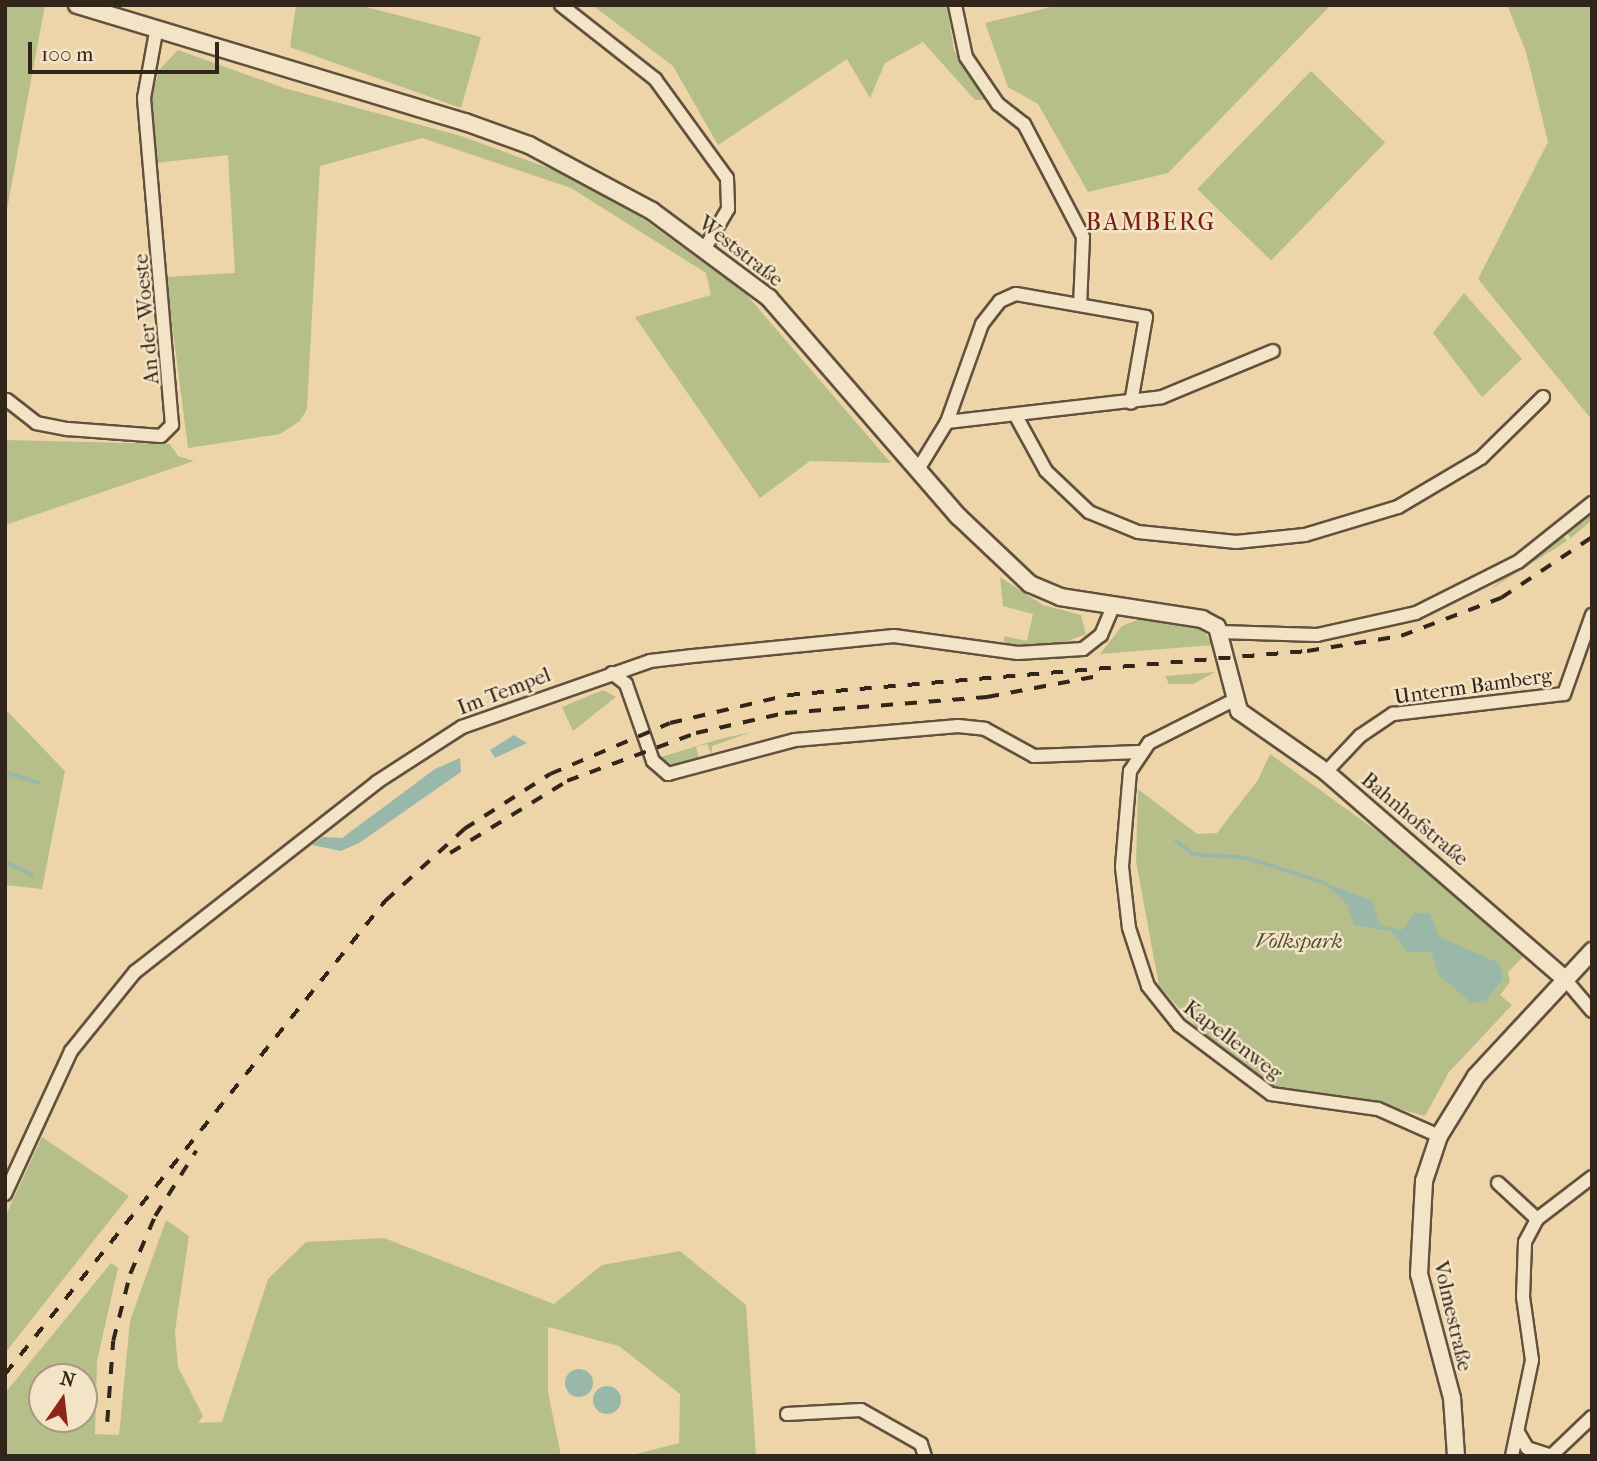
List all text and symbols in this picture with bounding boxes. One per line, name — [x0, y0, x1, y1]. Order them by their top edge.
scale bar — [32, 28, 222, 72]
text: 100 m — [41, 42, 94, 66]
district label: BAMBERG — [1086, 209, 1216, 237]
street label: Weststraße — [694, 210, 788, 292]
street label: An der Woeste — [128, 252, 164, 386]
street label: Im Tempel — [454, 662, 554, 720]
street label: Unterm Bamberg — [1392, 662, 1554, 710]
street label: Bahnhofstraße — [1356, 767, 1474, 871]
park label: Volkspark — [1255, 928, 1343, 954]
street label: Kapellenweg — [1179, 995, 1287, 1085]
street label: Volmestraße — [1428, 1258, 1478, 1374]
north arrow — [28, 1363, 98, 1433]
text: N — [58, 1367, 77, 1392]

